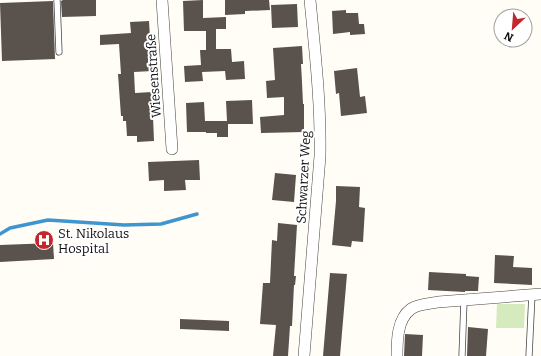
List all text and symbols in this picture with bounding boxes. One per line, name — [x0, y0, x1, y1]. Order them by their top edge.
north arrow — [493, 8, 533, 48]
text: N — [502, 29, 516, 44]
street label: Wiesenstraße — [143, 34, 164, 118]
street label: Schwarzer Weg — [294, 130, 313, 224]
place label: St. Nikolaus Hospital — [58, 226, 129, 256]
hospital icon: St. Nikolaus Hospital — [33, 229, 55, 251]

